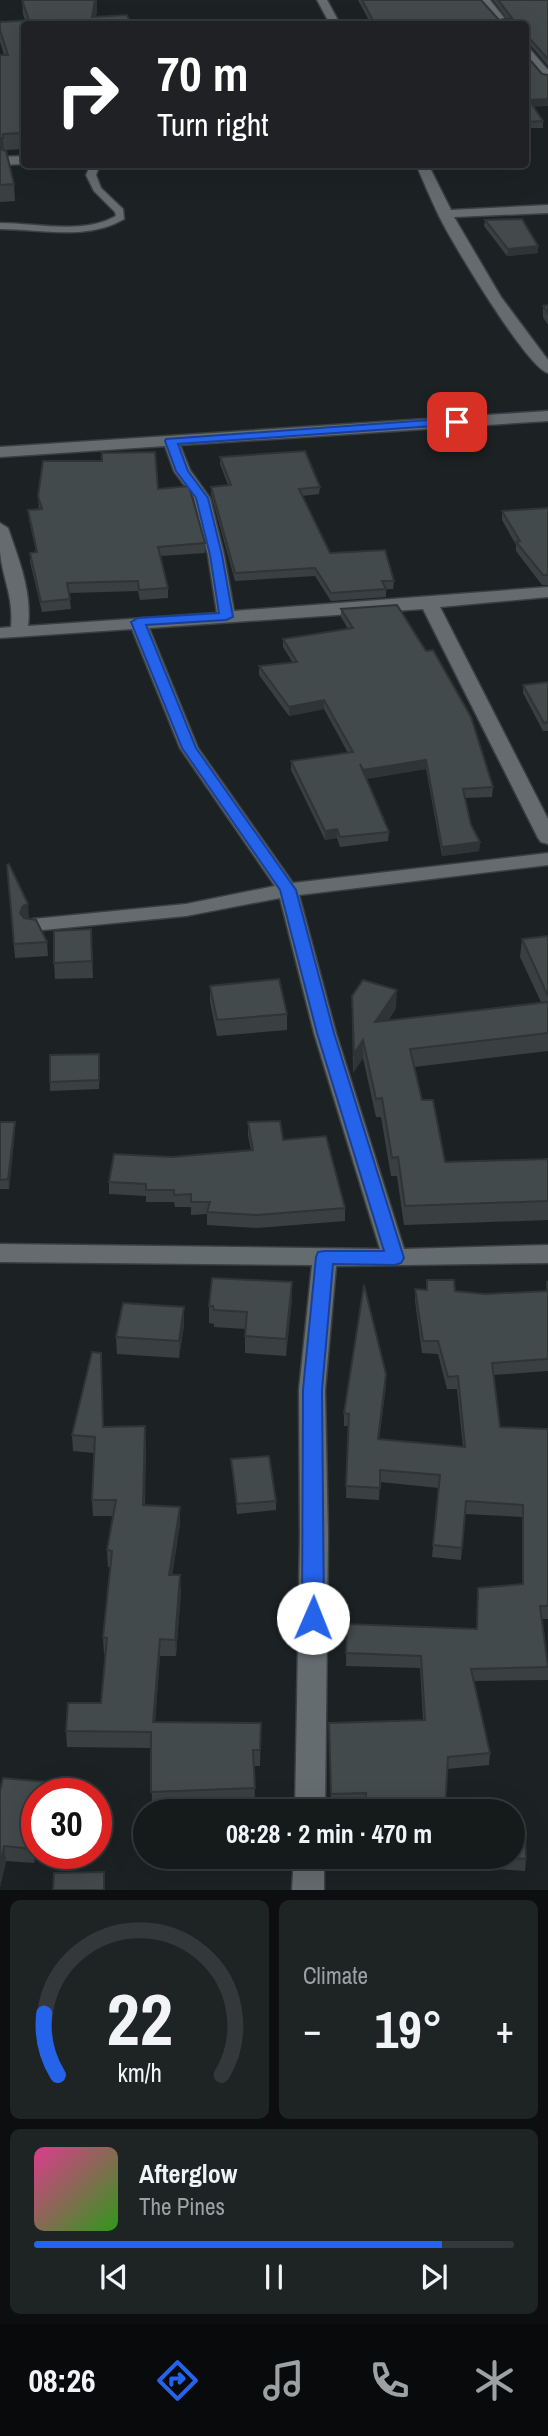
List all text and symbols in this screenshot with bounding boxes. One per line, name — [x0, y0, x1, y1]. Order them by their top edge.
text: 70 m — [157, 40, 249, 106]
icon: right — [42, 49, 133, 140]
text: Turn right — [157, 103, 269, 146]
pin — [427, 392, 487, 452]
icon: arrive — [438, 403, 476, 441]
position arrow — [276, 1581, 350, 1655]
speed limit sign: 30 — [21, 1778, 112, 1869]
text: 08:28 · 2 min · 470 m — [226, 1816, 432, 1851]
text: Climate — [303, 1960, 368, 1991]
text: 22 — [106, 1971, 173, 2069]
text: 19° — [374, 1994, 443, 2064]
text: − — [303, 2004, 321, 2055]
text: + — [496, 2004, 514, 2055]
text: km/h — [117, 2056, 162, 2090]
text: Afterglow — [139, 2156, 237, 2191]
text: The Pines — [139, 2191, 225, 2222]
icon: previous — [95, 2258, 133, 2296]
icon: pause — [255, 2258, 293, 2296]
icon: next — [415, 2258, 453, 2296]
icon: directions — [153, 2356, 202, 2405]
icon: music — [259, 2356, 308, 2405]
icon: phone — [365, 2356, 414, 2405]
icon: climate — [470, 2356, 519, 2405]
text: 08:26 — [28, 2359, 96, 2402]

